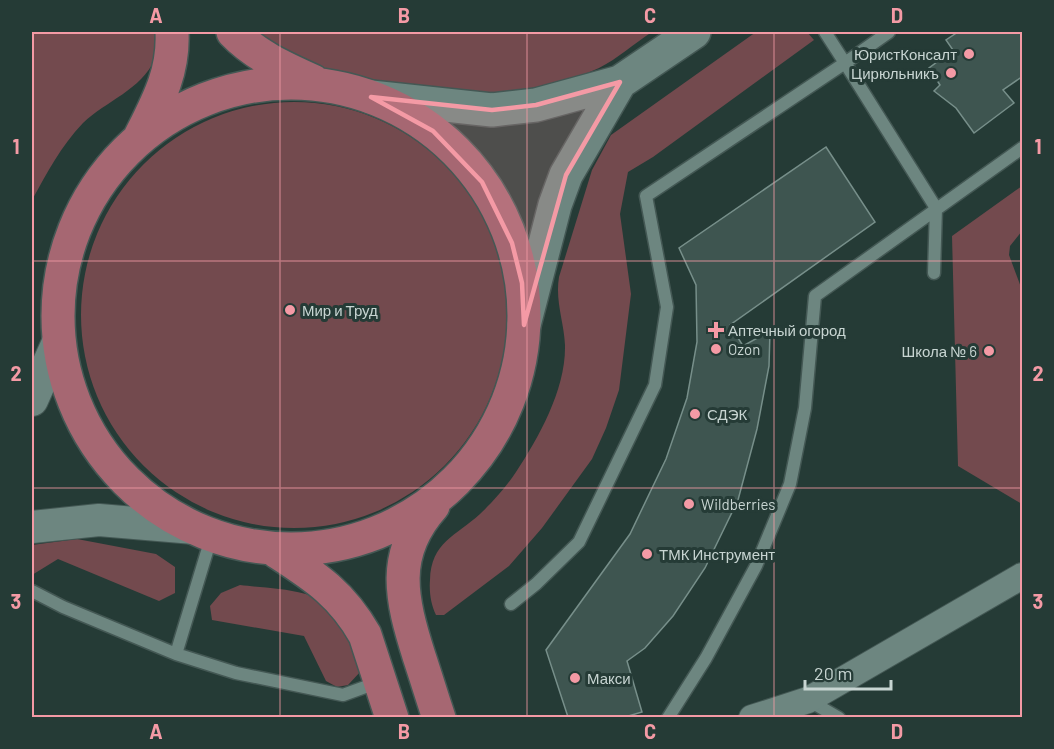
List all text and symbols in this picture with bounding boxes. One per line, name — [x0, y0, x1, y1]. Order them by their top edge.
text: A — [149, 3, 163, 27]
text: B — [398, 3, 410, 27]
text: C — [644, 3, 656, 27]
text: D — [891, 3, 903, 27]
place label: ЮристКонсалт — [854, 45, 957, 63]
marker: ЮристКонсалт — [962, 47, 976, 61]
place label: Цирюльникъ — [851, 64, 939, 82]
marker: Цирюльникъ — [944, 66, 958, 80]
text: 1 — [12, 134, 20, 158]
text: 1 — [1034, 134, 1042, 158]
place label: Мир и Труд — [302, 301, 378, 319]
marker: Мир и Труд — [283, 303, 297, 317]
place label: Аптечный огород — [728, 321, 846, 339]
marker: Аптечный огород — [709, 323, 723, 337]
place label: Ozon — [728, 340, 760, 358]
marker: Ozon — [709, 342, 723, 356]
place label: Школа № 6 — [902, 342, 977, 360]
marker: Школа № 6 — [982, 344, 996, 358]
text: 2 — [10, 361, 22, 385]
text: 2 — [1032, 361, 1044, 385]
place label: СДЭК — [707, 405, 747, 423]
marker: СДЭК — [688, 407, 702, 421]
place label: Wildberries — [701, 495, 776, 513]
marker: Wildberries — [682, 497, 696, 511]
place label: ТМК Инструмент — [659, 545, 775, 563]
marker: ТМК Инструмент — [640, 547, 654, 561]
text: 3 — [11, 589, 21, 613]
text: 3 — [1033, 589, 1043, 613]
scale bar — [805, 653, 890, 691]
text: 20 m — [814, 662, 852, 684]
place label: Макси — [587, 669, 631, 687]
marker: Макси — [568, 671, 582, 685]
text: A — [149, 719, 163, 743]
text: B — [398, 719, 410, 743]
text: C — [644, 719, 656, 743]
text: D — [891, 719, 903, 743]

